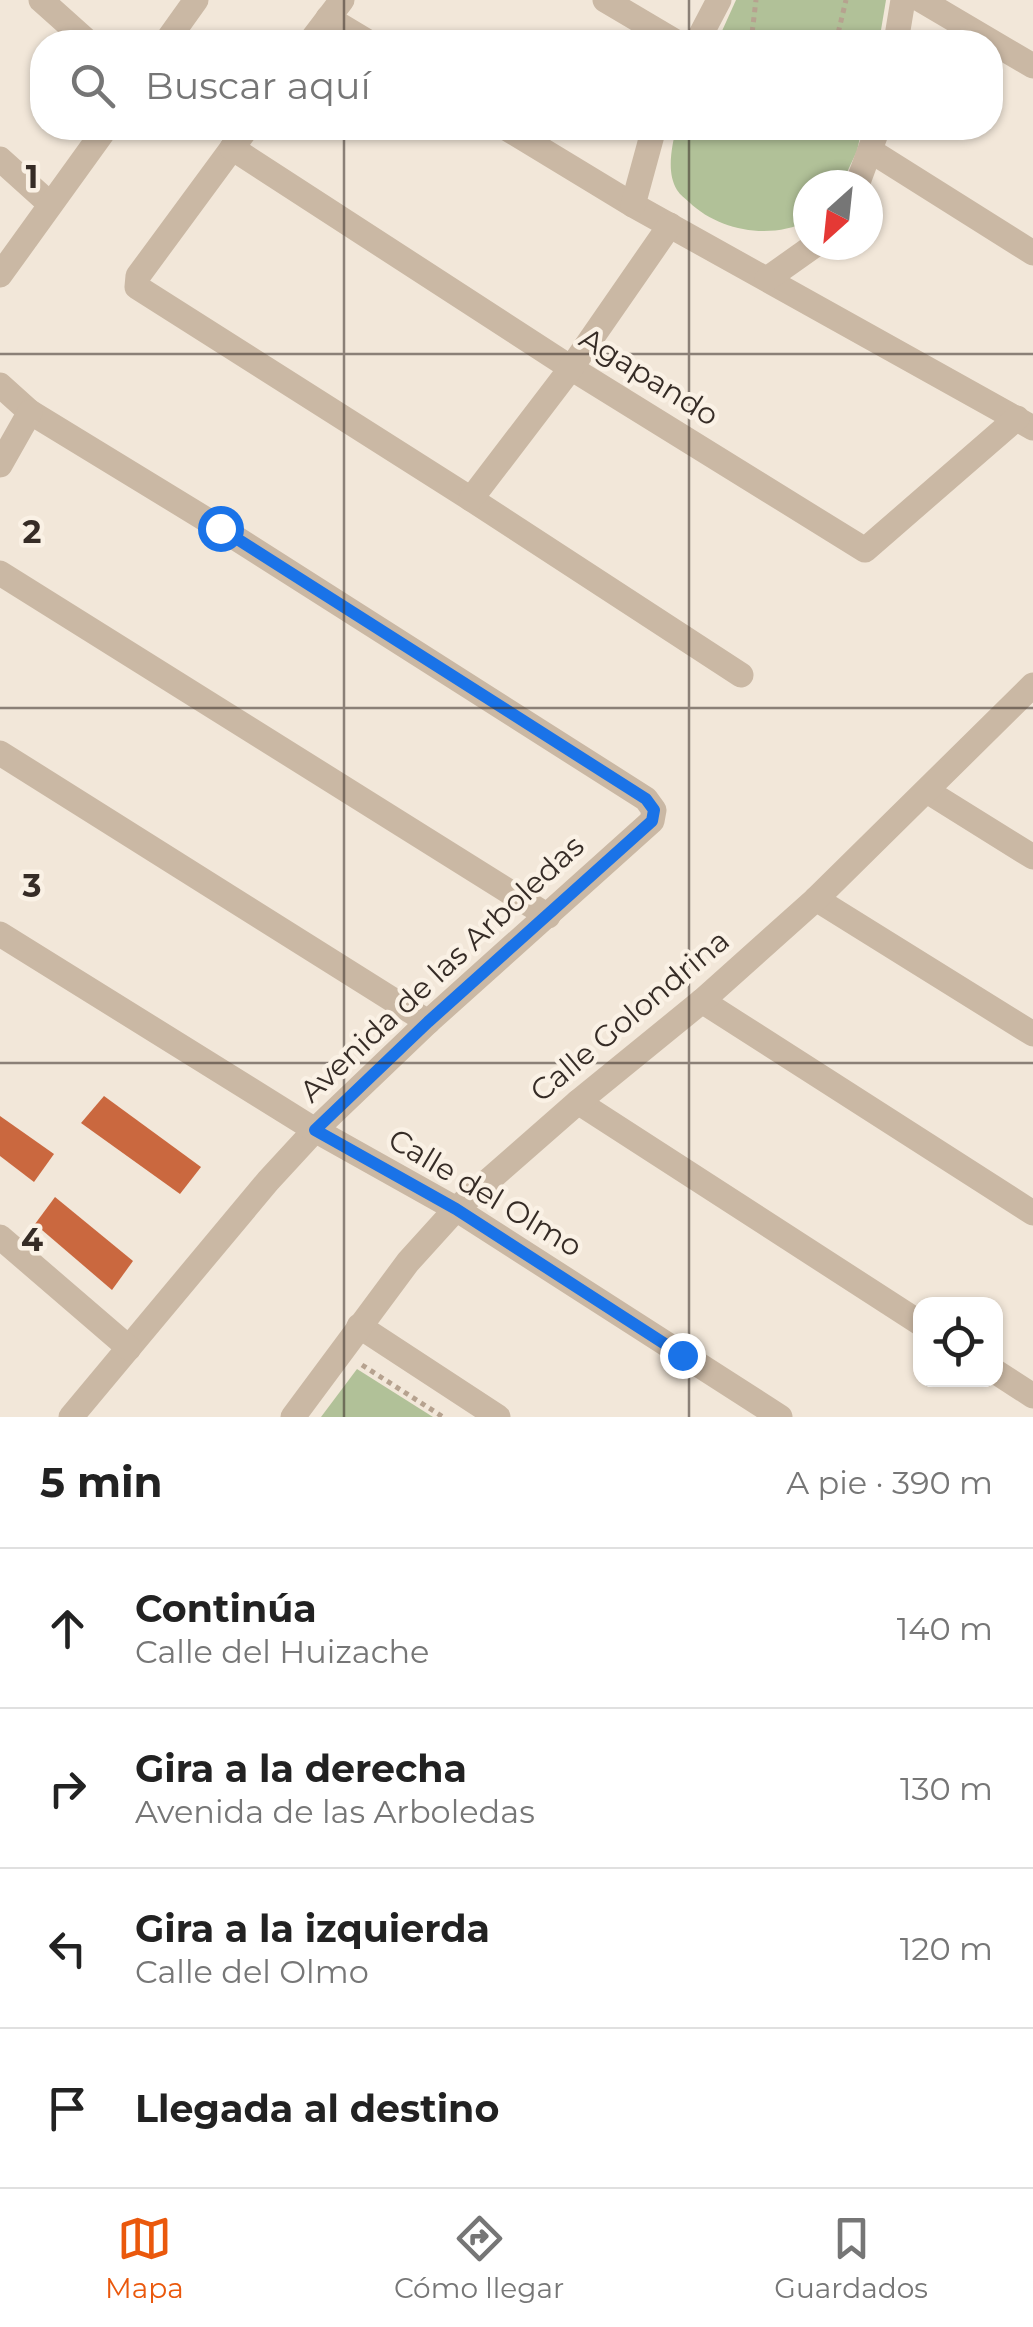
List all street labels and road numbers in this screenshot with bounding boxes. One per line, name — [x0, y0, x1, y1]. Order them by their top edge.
street label: Agapando — [573, 319, 726, 434]
street label: Avenida de las Arboledas — [292, 827, 591, 1110]
street label: Calle Golondrina — [523, 922, 737, 1110]
street label: Calle del Olmo — [382, 1120, 589, 1265]

